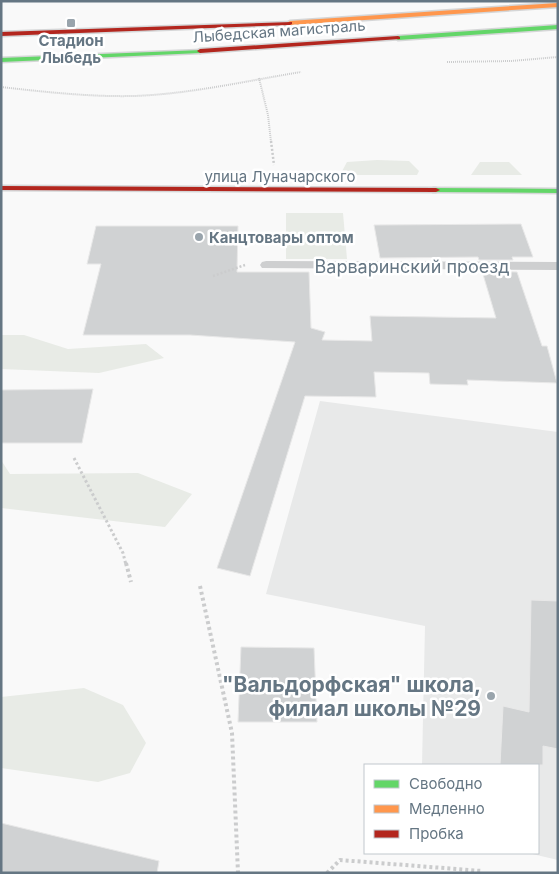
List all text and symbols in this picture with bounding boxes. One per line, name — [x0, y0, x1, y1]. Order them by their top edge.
street label: Лыбедская магистраль — [192, 15, 366, 47]
marker: Стадион Лыбедь — [65, 17, 77, 29]
place label: Стадион Лыбедь — [38, 31, 104, 67]
street label: улица Луначарского — [205, 167, 355, 186]
place label: Канцтовары оптом — [209, 228, 354, 247]
marker: Канцтовары оптом — [193, 231, 205, 243]
street label: Варваринский проезд — [315, 256, 509, 277]
place label: "Вальдорфская" школа, филиал школы №29 — [222, 672, 481, 721]
marker: "Вальдорфская" школа, филиал школы №29 — [485, 690, 497, 702]
legend — [364, 764, 539, 854]
text: Свободно — [409, 774, 483, 793]
text: Медленно — [409, 799, 485, 818]
text: Пробка — [409, 824, 464, 843]

